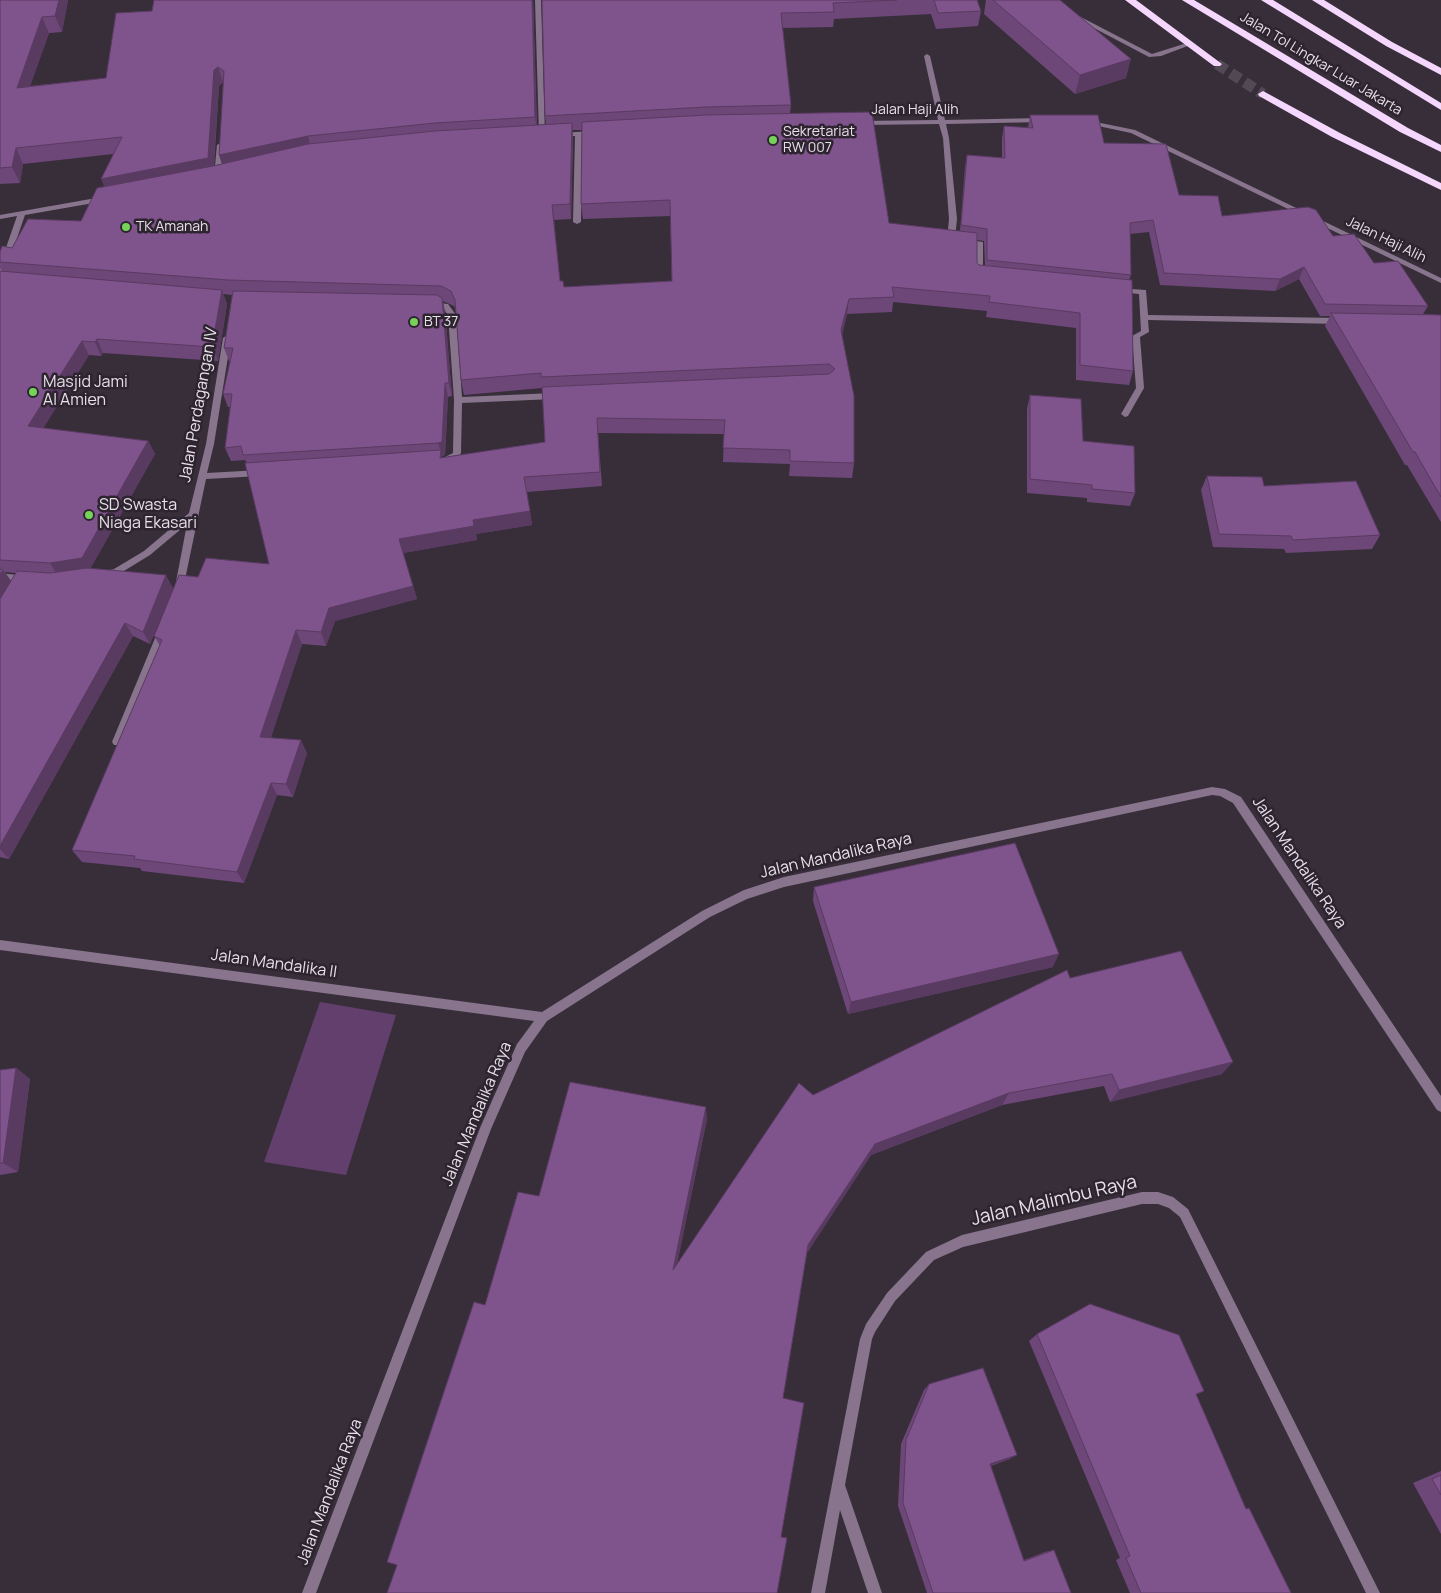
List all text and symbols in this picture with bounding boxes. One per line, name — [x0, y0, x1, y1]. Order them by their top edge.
street label: Jalan Tol Lingkar Luar Jakarta — [1237, 9, 1405, 119]
street label: Jalan Haji Alih — [871, 102, 959, 118]
place label: Sekretariat RW 007 — [783, 124, 855, 156]
marker: Sekretariat RW 007 — [767, 134, 779, 146]
street label: Jalan Haji Alih — [1343, 213, 1429, 267]
place label: TK Amanah — [136, 219, 208, 235]
marker: TK Amanah — [120, 221, 132, 233]
place label: BT 37 — [424, 314, 458, 330]
marker: BT 37 — [408, 316, 420, 328]
street label: Jalan Perdagangan IV — [176, 326, 222, 484]
place label: Masjid Jami Al Amien — [43, 373, 128, 411]
marker: Masjid Jami Al Amien — [27, 386, 39, 398]
place label: SD Swasta Niaga Ekasari — [99, 496, 197, 534]
marker: SD Swasta Niaga Ekasari — [83, 509, 95, 521]
street label: Jalan Mandalika Raya — [1248, 793, 1350, 933]
street label: Jalan Mandalika Raya — [758, 829, 914, 883]
street label: Jalan Mandalika II — [210, 946, 338, 982]
street label: Jalan Mandalika Raya — [438, 1039, 516, 1189]
street label: Jalan Malimbu Raya — [969, 1171, 1139, 1231]
street label: Jalan Mandalika Raya — [293, 1416, 367, 1568]

